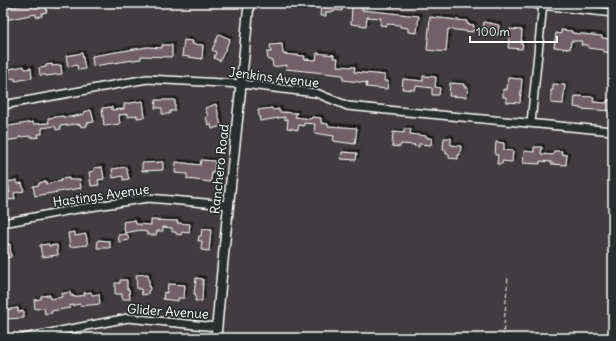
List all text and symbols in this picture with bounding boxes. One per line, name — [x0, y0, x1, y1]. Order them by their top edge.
scale bar — [470, 18, 557, 44]
text: 100 m — [476, 24, 510, 39]
street label: Jenkins Avenue — [228, 64, 320, 91]
street label: Ranchero Road — [206, 123, 233, 215]
street label: Hastings Avenue — [52, 180, 150, 211]
street label: Glider Avenue — [127, 300, 209, 323]

